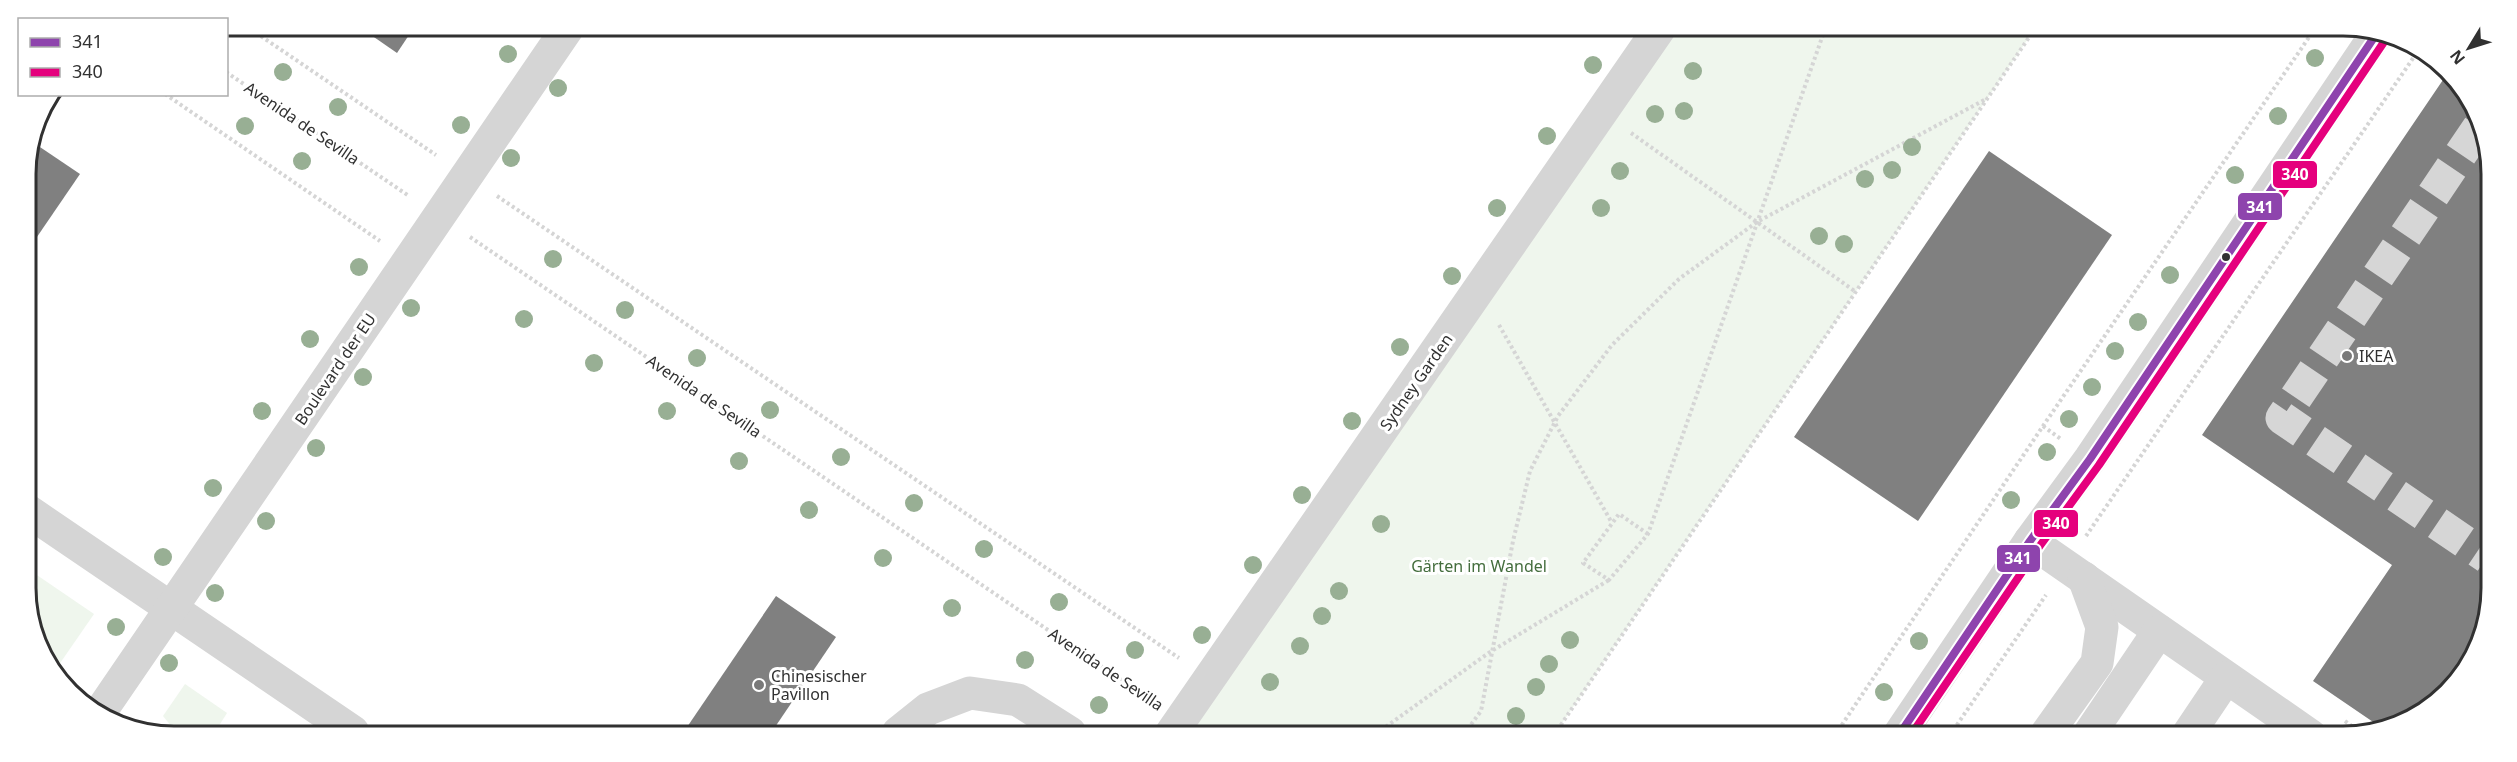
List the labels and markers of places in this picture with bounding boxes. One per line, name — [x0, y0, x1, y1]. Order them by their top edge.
unlabelled marker — [2220, 251, 2232, 263]
place label: IKEA — [2359, 345, 2394, 367]
marker: IKEA — [2340, 349, 2354, 363]
place label: Chinesischer Pavillon — [771, 665, 867, 705]
marker: Chinesischer Pavillon — [752, 678, 766, 692]

